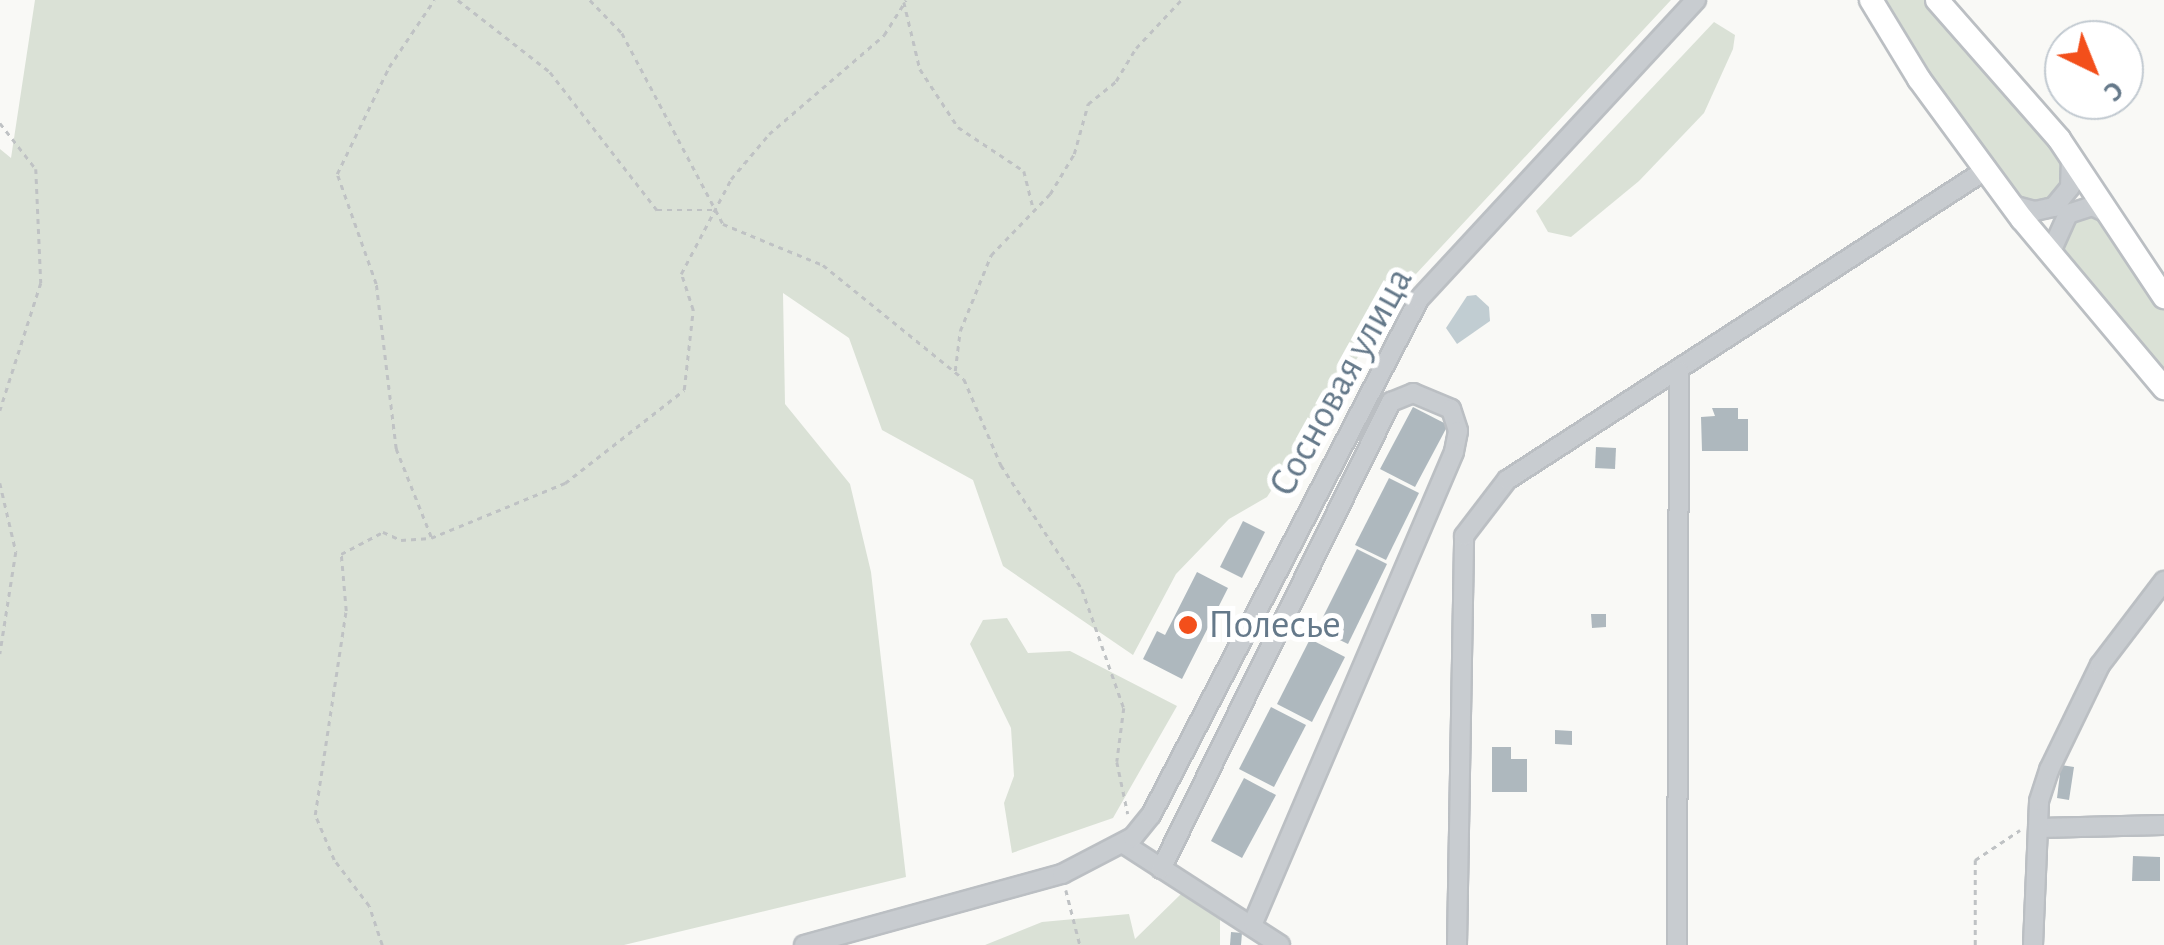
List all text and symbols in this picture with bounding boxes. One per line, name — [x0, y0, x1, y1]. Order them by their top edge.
north arrow — [2044, 20, 2144, 120]
text: С — [2098, 75, 2128, 106]
street label: Сосновая улица — [1258, 259, 1424, 505]
place label: Полесье — [1208, 601, 1341, 649]
marker: Полесье — [1177, 614, 1199, 636]

